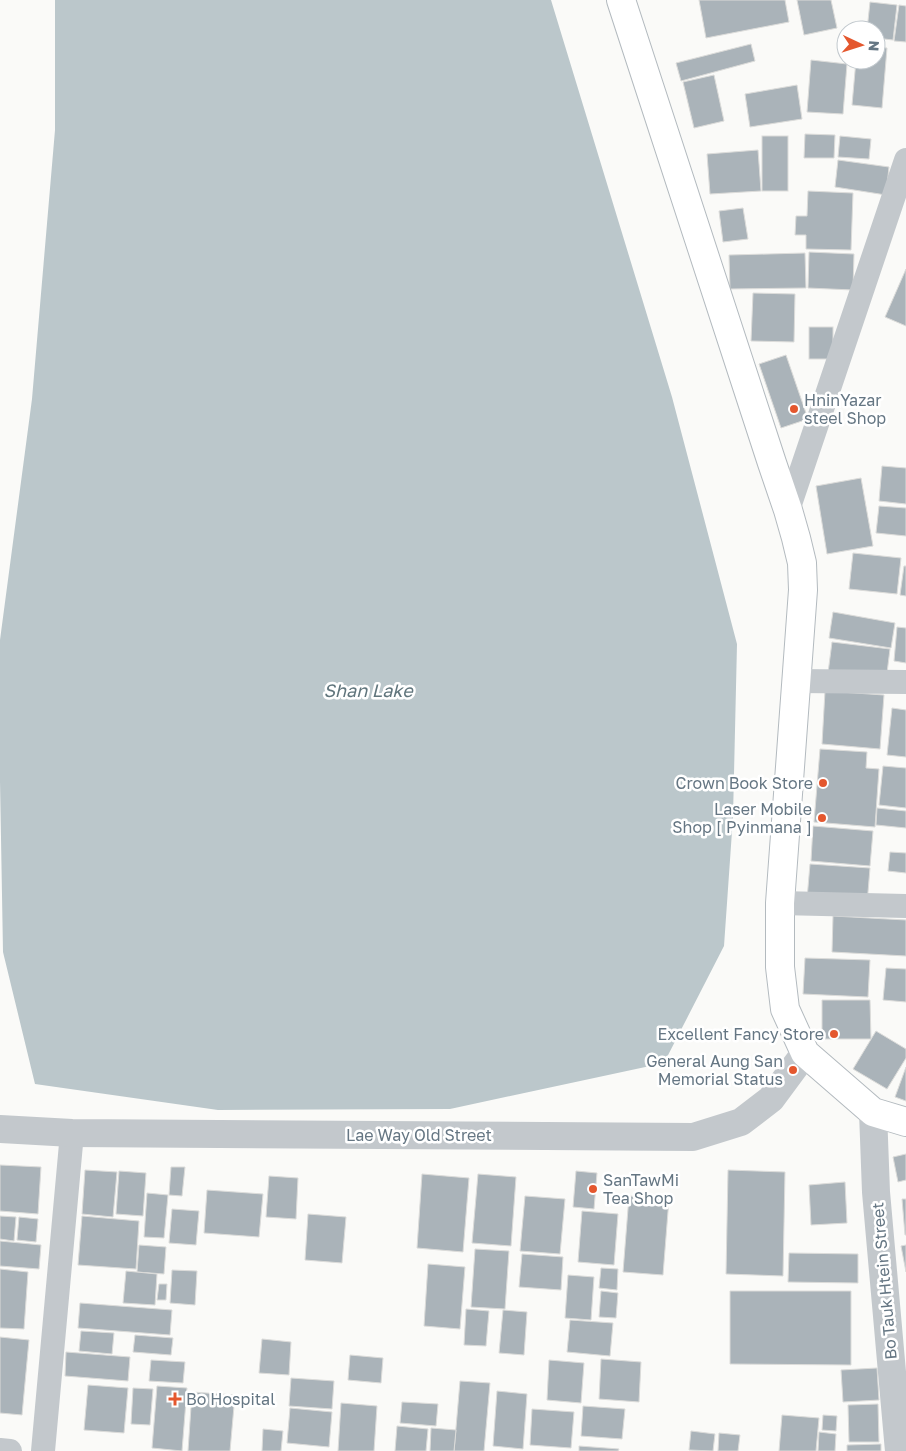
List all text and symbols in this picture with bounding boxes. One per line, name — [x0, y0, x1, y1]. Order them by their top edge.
north arrow — [836, 20, 886, 70]
text: N — [866, 40, 883, 52]
place label: HninYazar steel Shop — [804, 390, 886, 428]
marker: HninYazar steel Shop — [788, 403, 800, 415]
water label: Shan Lake — [323, 679, 414, 701]
place label: Crown Book Store — [676, 773, 813, 793]
marker: Crown Book Store — [817, 777, 829, 789]
place label: Laser Mobile Shop [ Pyinmana ] — [672, 799, 812, 837]
marker: Laser Mobile Shop [ Pyinmana ] — [816, 812, 828, 824]
place label: Excellent Fancy Store — [658, 1024, 824, 1044]
marker: Excellent Fancy Store — [828, 1028, 840, 1040]
place label: General Aung San Memorial Status — [646, 1051, 783, 1089]
marker: General Aung San Memorial Status — [787, 1064, 799, 1076]
street label: Lae Way Old Street — [346, 1125, 492, 1145]
place label: SanTawMi Tea Shop — [603, 1170, 679, 1208]
marker: SanTawMi Tea Shop — [587, 1183, 599, 1195]
street label: Bo Tauk Htein Street — [867, 1201, 901, 1361]
place label: Bo Hospital — [186, 1389, 275, 1409]
marker: Bo Hospital — [168, 1392, 182, 1406]

